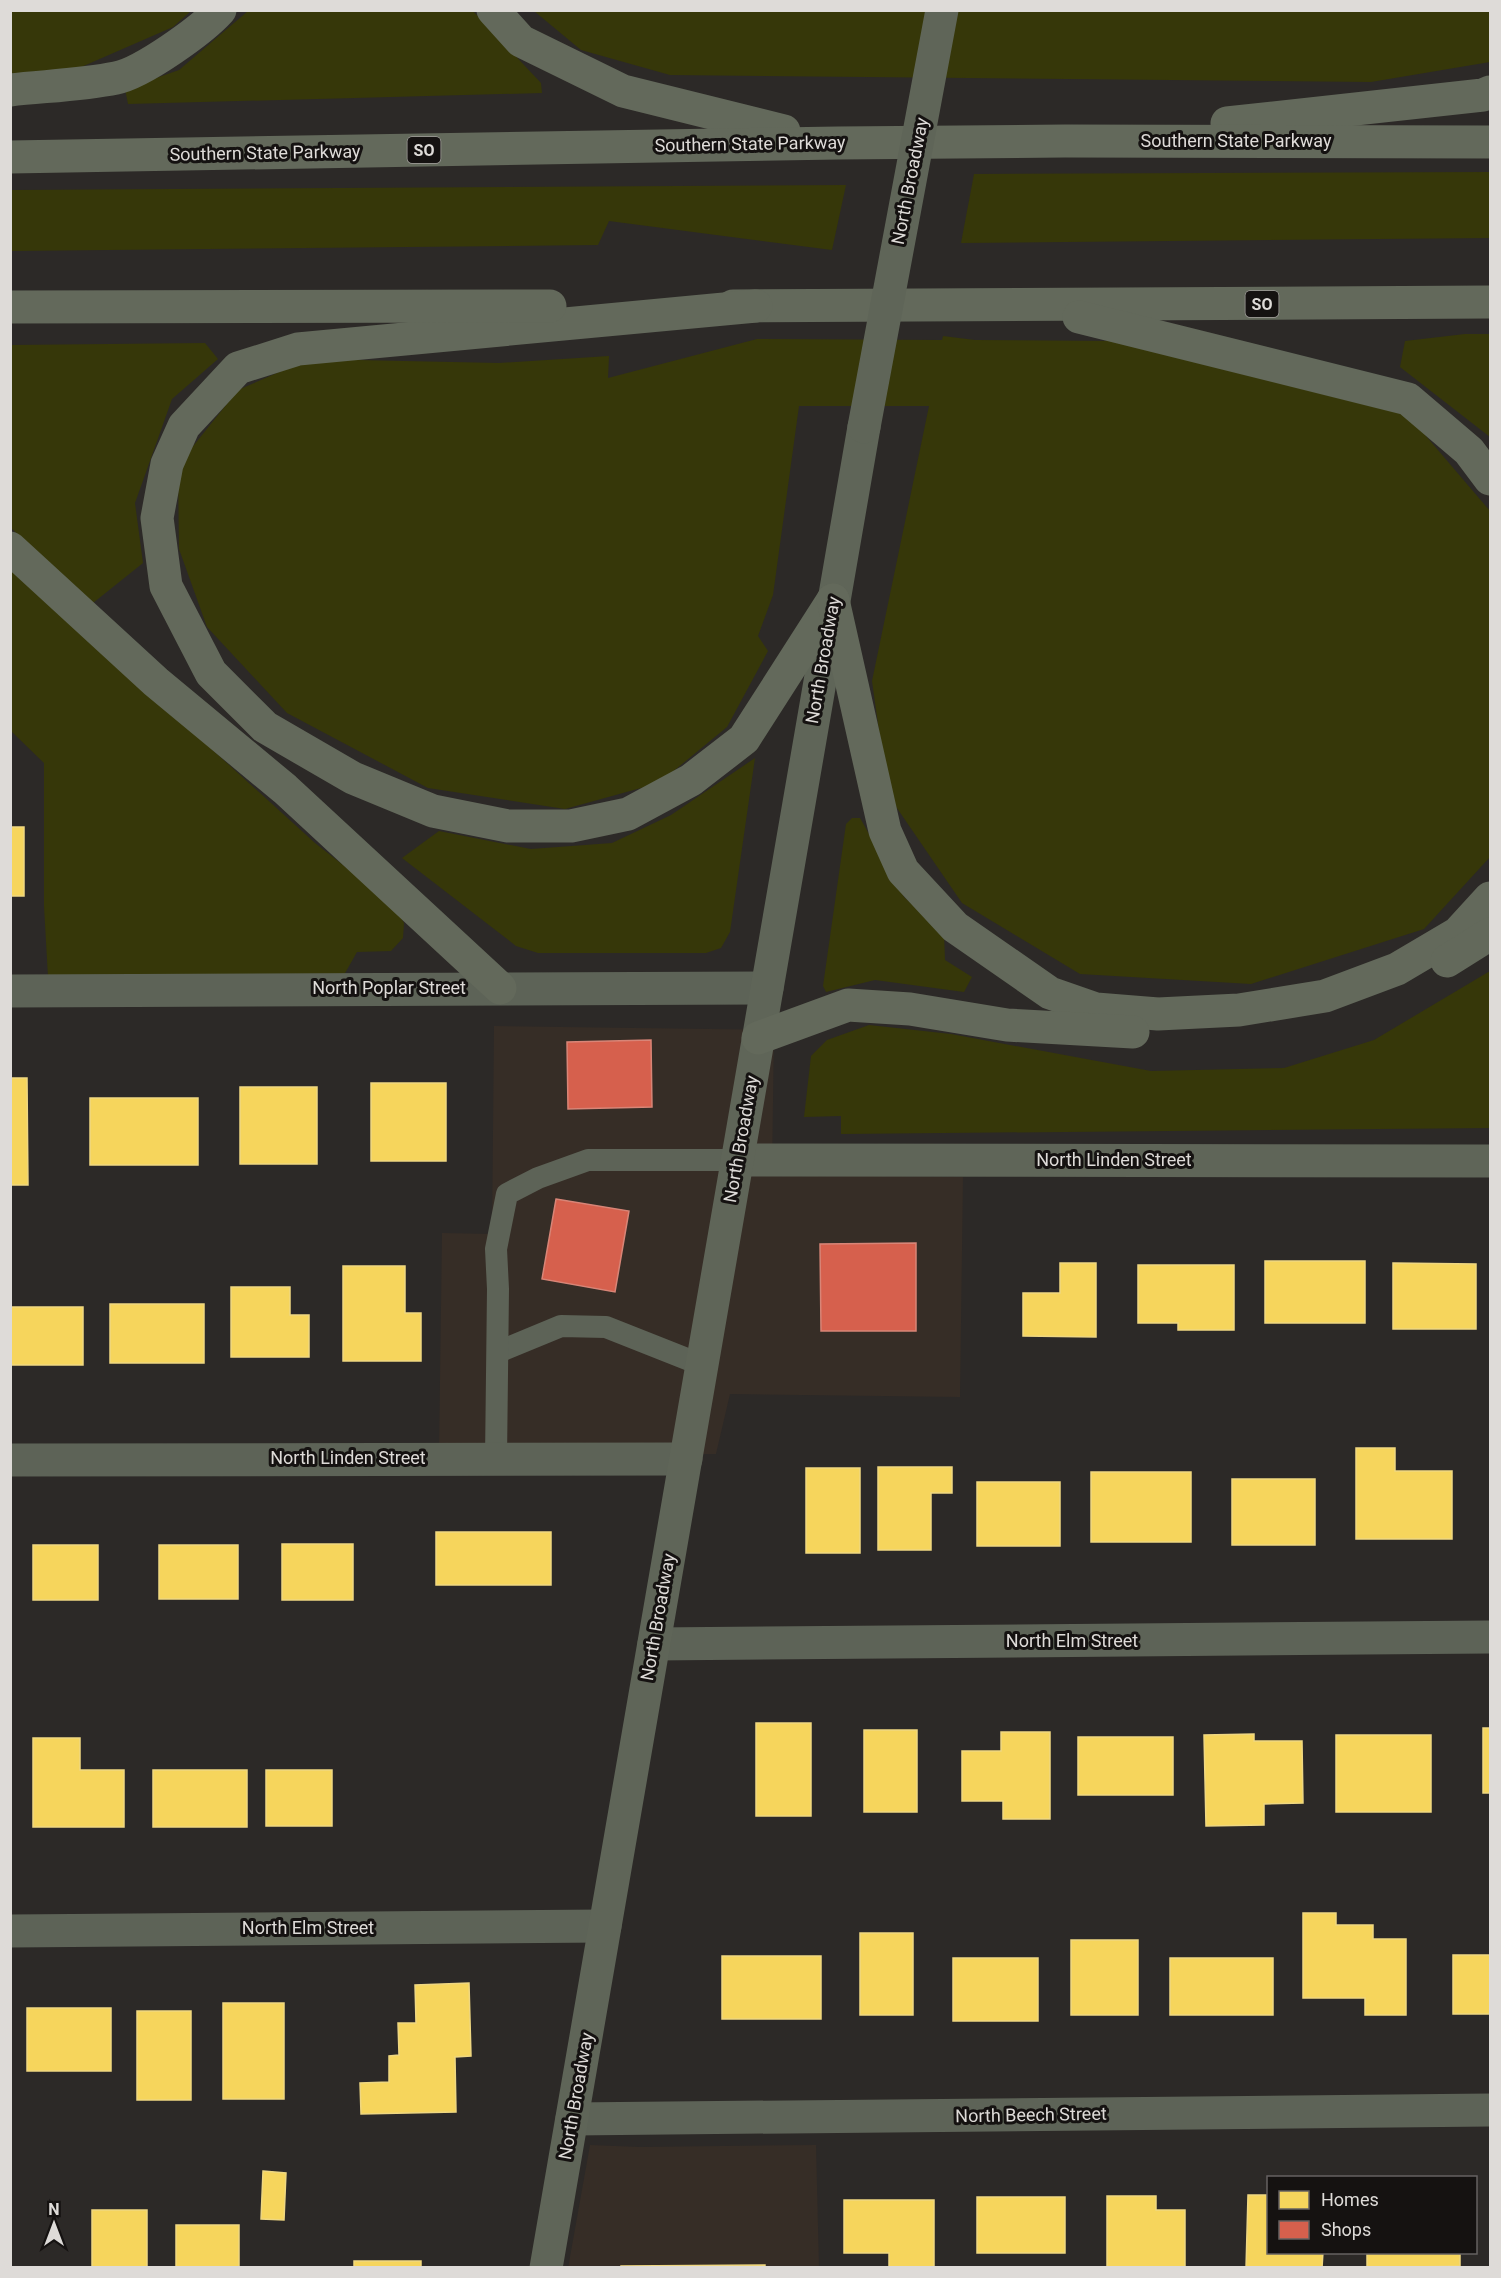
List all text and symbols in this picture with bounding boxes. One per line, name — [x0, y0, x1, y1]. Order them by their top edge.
street label: North Broadway — [887, 115, 932, 246]
street label: Southern State Parkway — [1141, 130, 1332, 151]
street label: Southern State Parkway — [654, 131, 846, 156]
road number: SO — [408, 137, 440, 163]
street label: Southern State Parkway — [169, 140, 361, 165]
road number: SO — [1246, 291, 1278, 317]
street label: North Broadway — [801, 594, 844, 725]
street label: North Poplar Street — [312, 977, 466, 998]
street label: North Broadway — [719, 1073, 762, 1204]
street label: North Linden Street — [1036, 1149, 1192, 1170]
street label: North Linden Street — [270, 1447, 426, 1468]
street label: North Broadway — [636, 1551, 679, 1682]
street label: North Elm Street — [1006, 1630, 1138, 1651]
street label: North Elm Street — [242, 1917, 374, 1938]
street label: North Broadway — [554, 2030, 597, 2161]
street label: North Beech Street — [955, 2103, 1107, 2126]
legend — [1267, 2176, 1477, 2254]
text: Homes — [1321, 2189, 1379, 2210]
north arrow — [24, 2194, 84, 2254]
text: N — [48, 2200, 60, 2219]
text: Shops — [1321, 2219, 1371, 2240]

